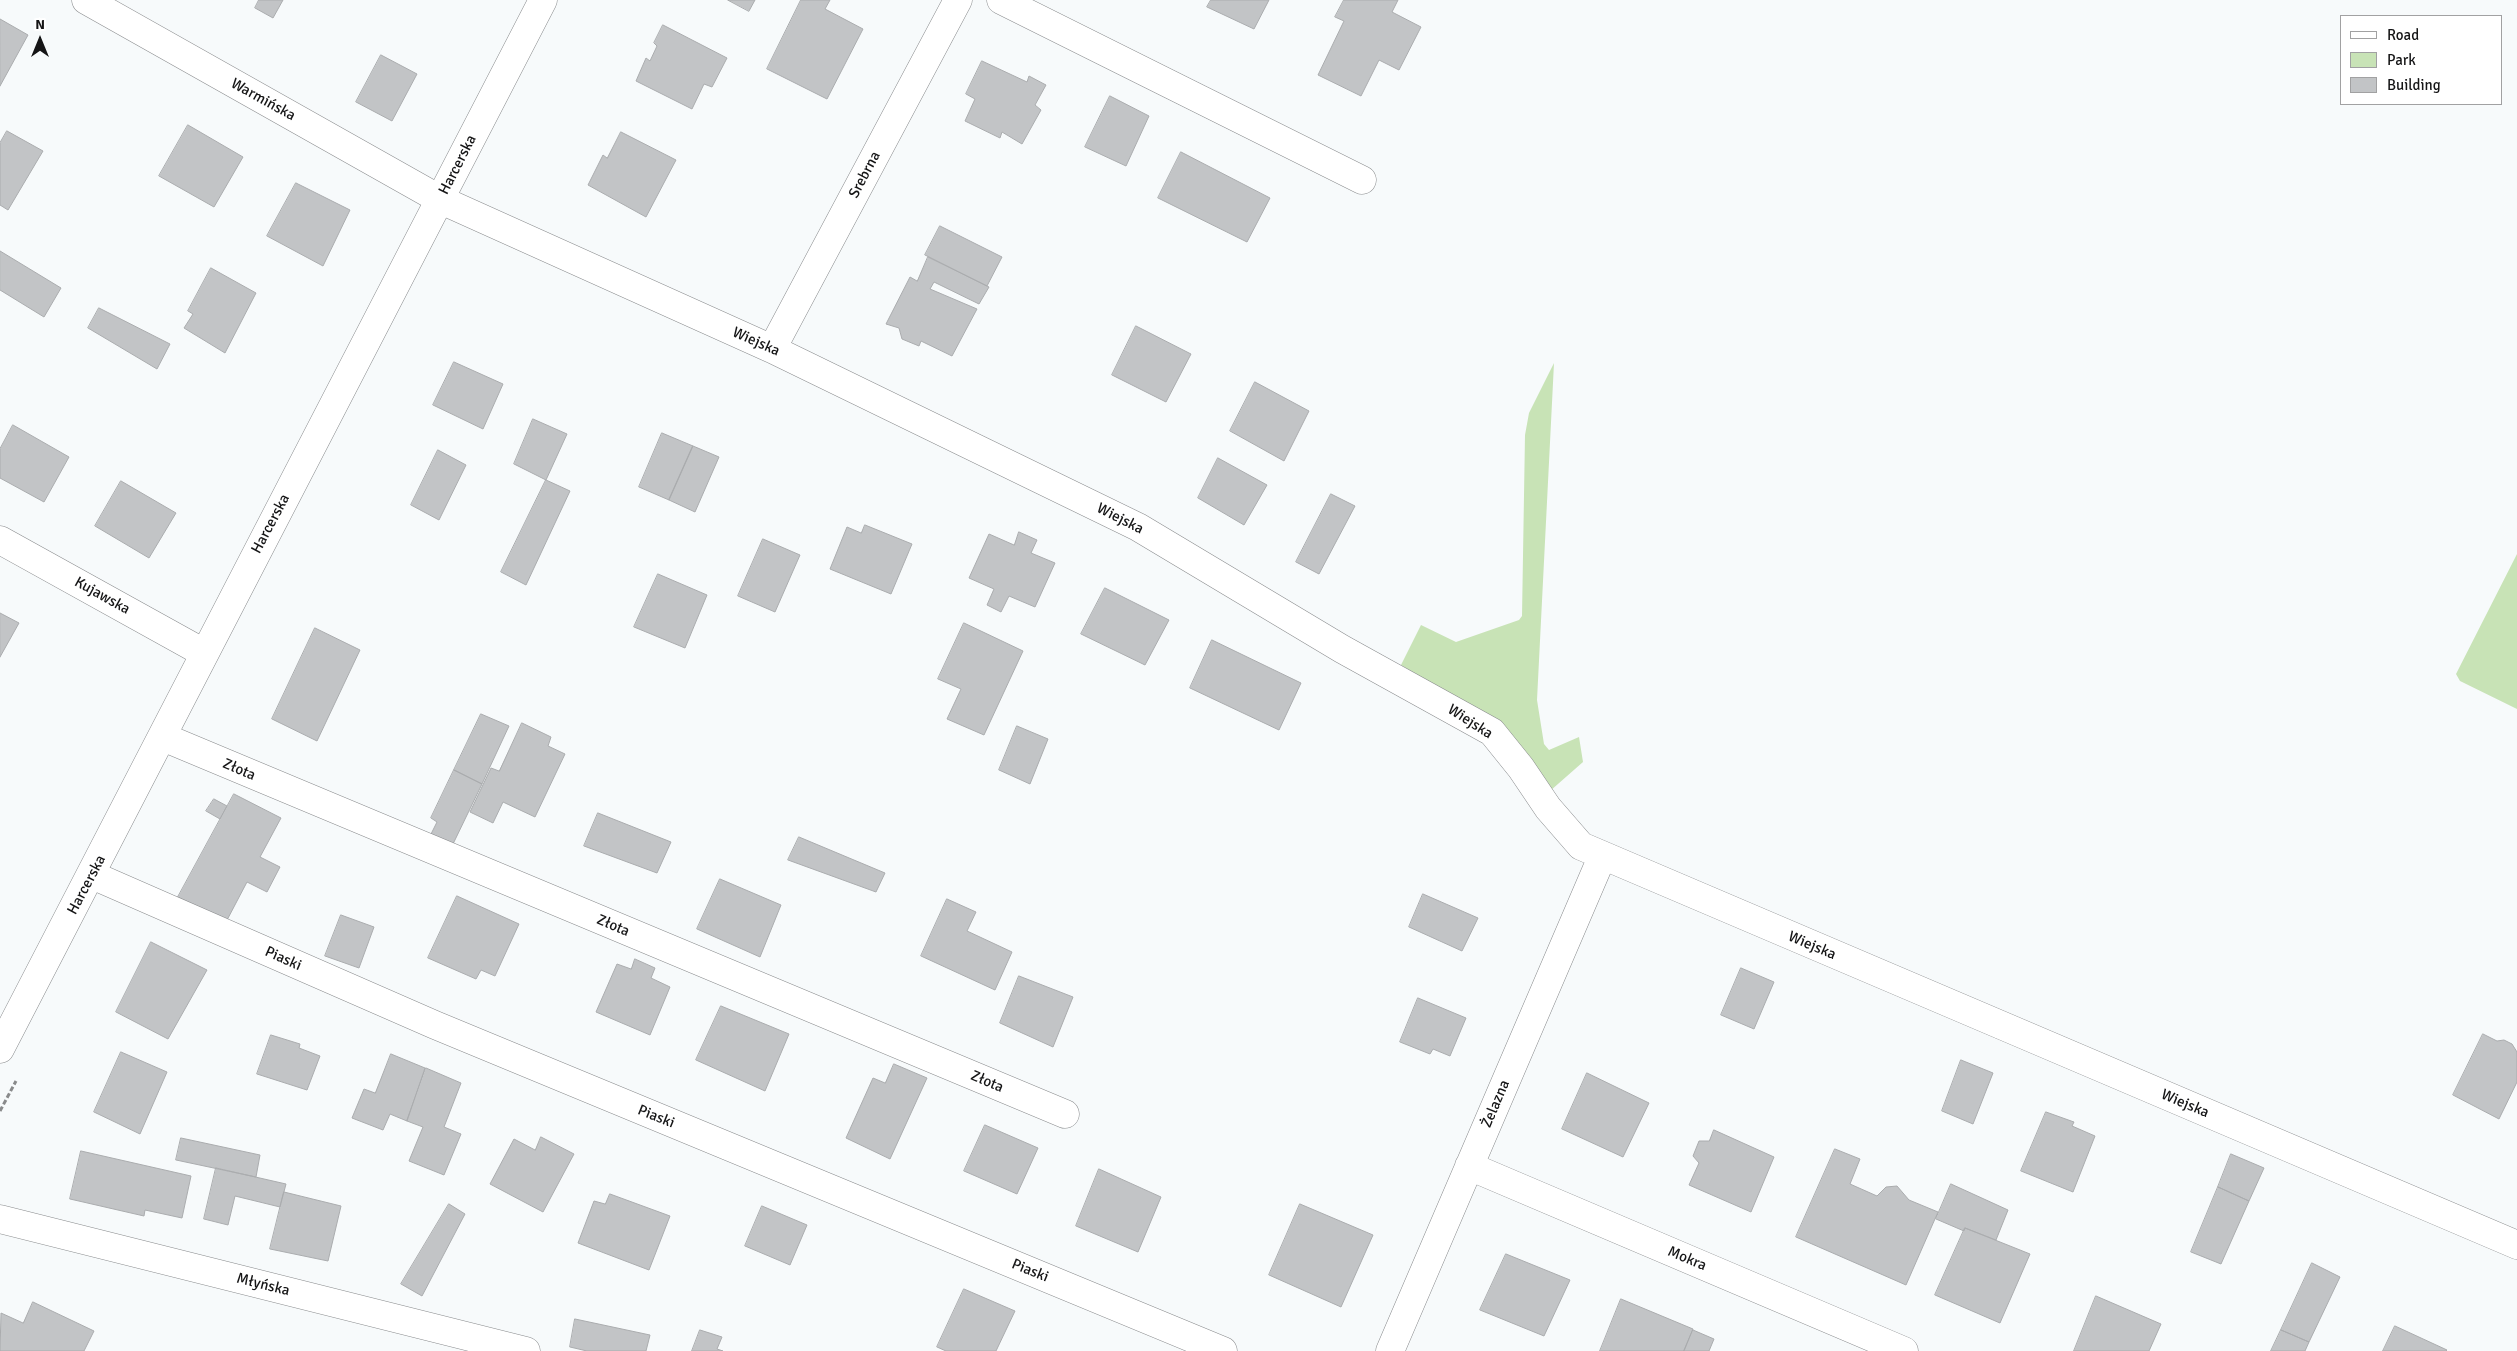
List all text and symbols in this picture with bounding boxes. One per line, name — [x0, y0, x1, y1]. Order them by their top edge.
north arrow — [15, 15, 65, 65]
legend — [2340, 15, 2502, 105]
text: N — [35, 16, 45, 33]
text: Road — [2387, 26, 2419, 44]
text: Park — [2387, 51, 2416, 69]
street label: Warmińska — [227, 75, 299, 125]
text: Building — [2387, 76, 2441, 94]
street label: Harcerska — [435, 132, 481, 198]
street label: Srebrna — [845, 149, 885, 201]
street label: Wiejska — [729, 324, 783, 360]
street label: Harcerska — [248, 491, 294, 557]
street label: Wiejska — [1094, 500, 1146, 538]
street label: Kujawska — [71, 573, 133, 619]
street label: Wiejska — [1444, 701, 1496, 743]
street label: Złota — [220, 755, 258, 785]
street label: Harcerska — [64, 852, 110, 918]
street label: Złota — [594, 911, 632, 941]
street label: Wiejska — [1785, 928, 1839, 964]
street label: Piaski — [262, 943, 304, 975]
street label: Złota — [968, 1067, 1006, 1097]
street label: Żelazna — [1478, 1077, 1514, 1131]
street label: Wiejska — [2158, 1086, 2212, 1122]
street label: Piaski — [635, 1101, 677, 1133]
street label: Mokra — [1665, 1243, 1709, 1275]
street label: Piaski — [1009, 1255, 1051, 1287]
street label: Młyńska — [235, 1270, 291, 1300]

